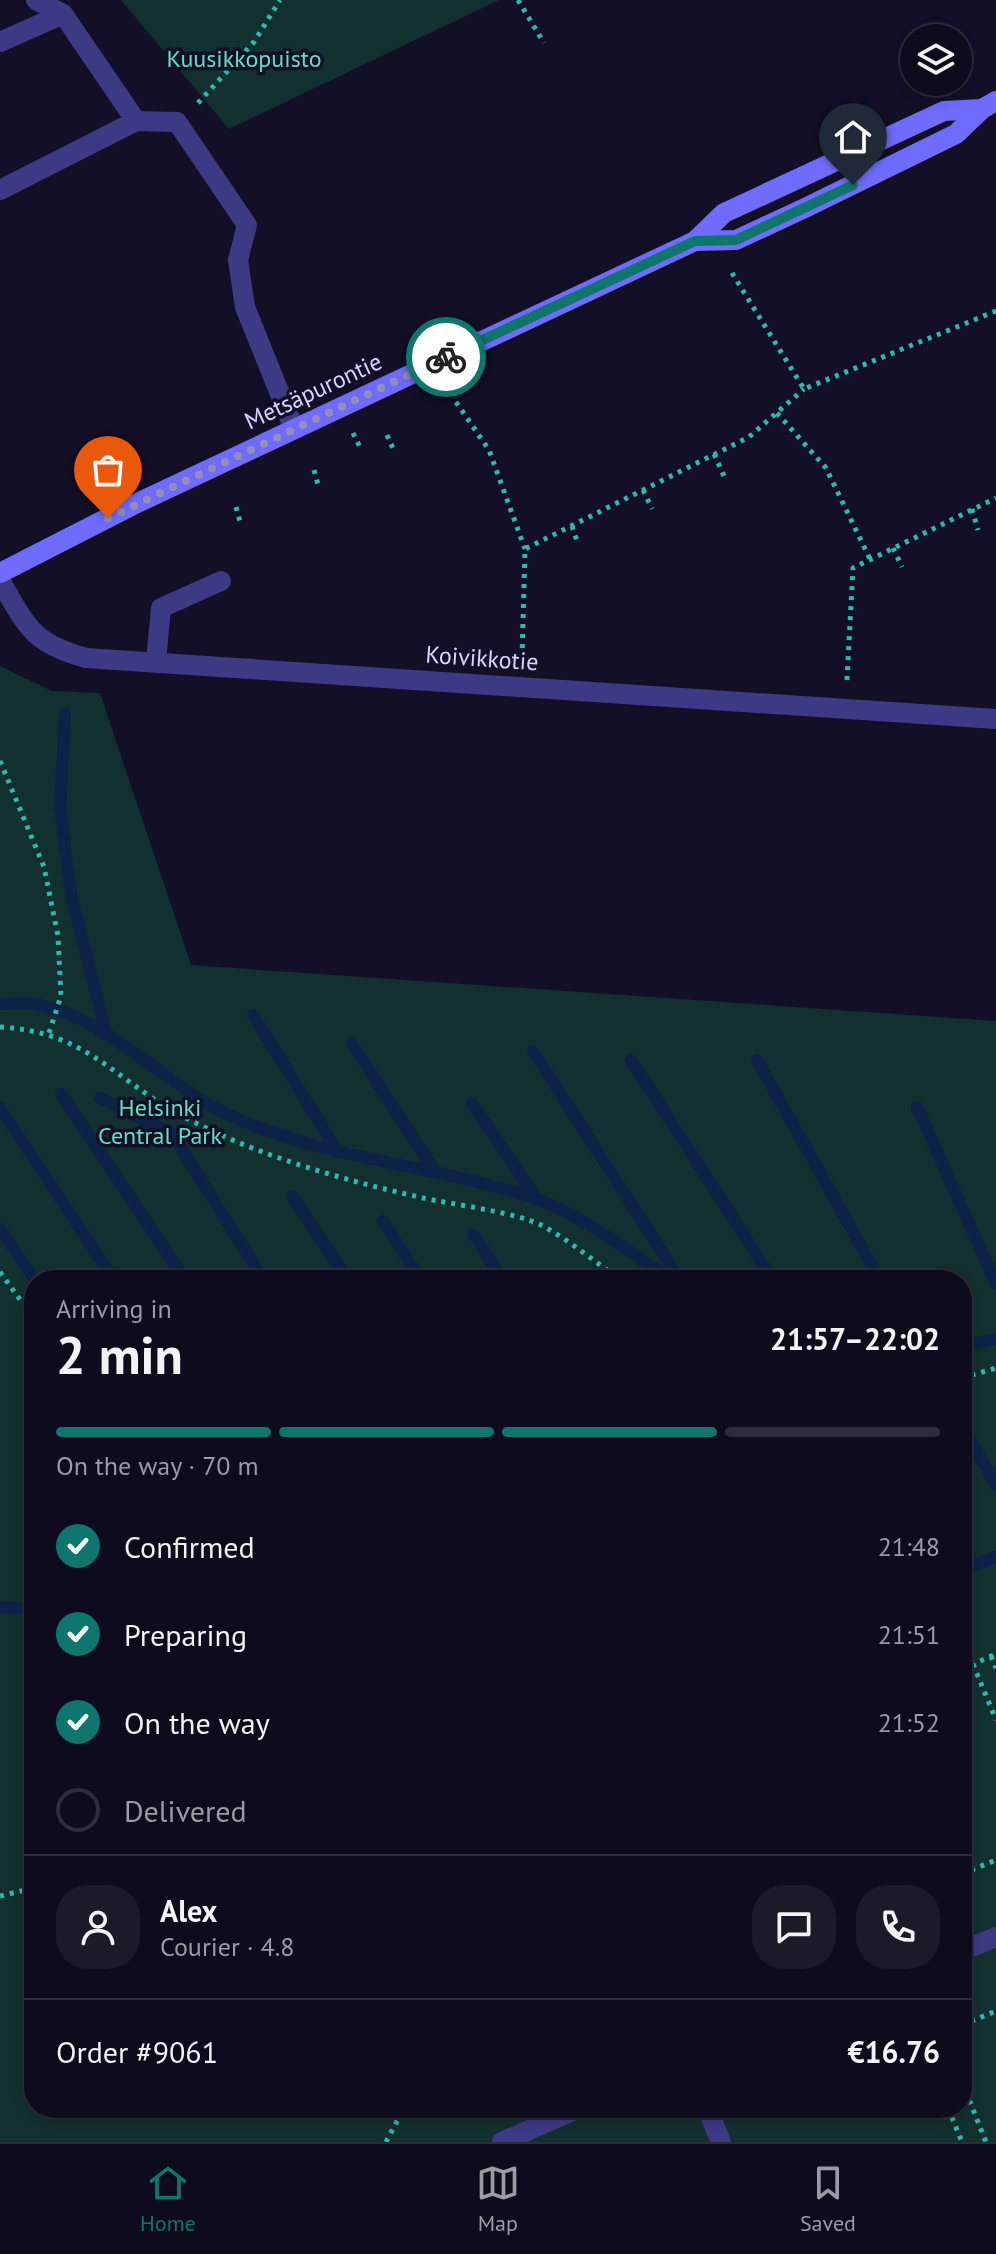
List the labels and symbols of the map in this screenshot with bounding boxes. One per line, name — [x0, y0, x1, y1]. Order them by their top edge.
park label: Kuusikkopuisto — [166, 43, 322, 74]
pin — [819, 103, 887, 185]
courier — [406, 317, 486, 397]
street label: Metsäpurontie — [239, 346, 387, 436]
pin — [74, 436, 142, 518]
street label: Koivikkotie — [424, 639, 540, 677]
park label: Helsinki Central Park — [98, 1092, 222, 1151]

